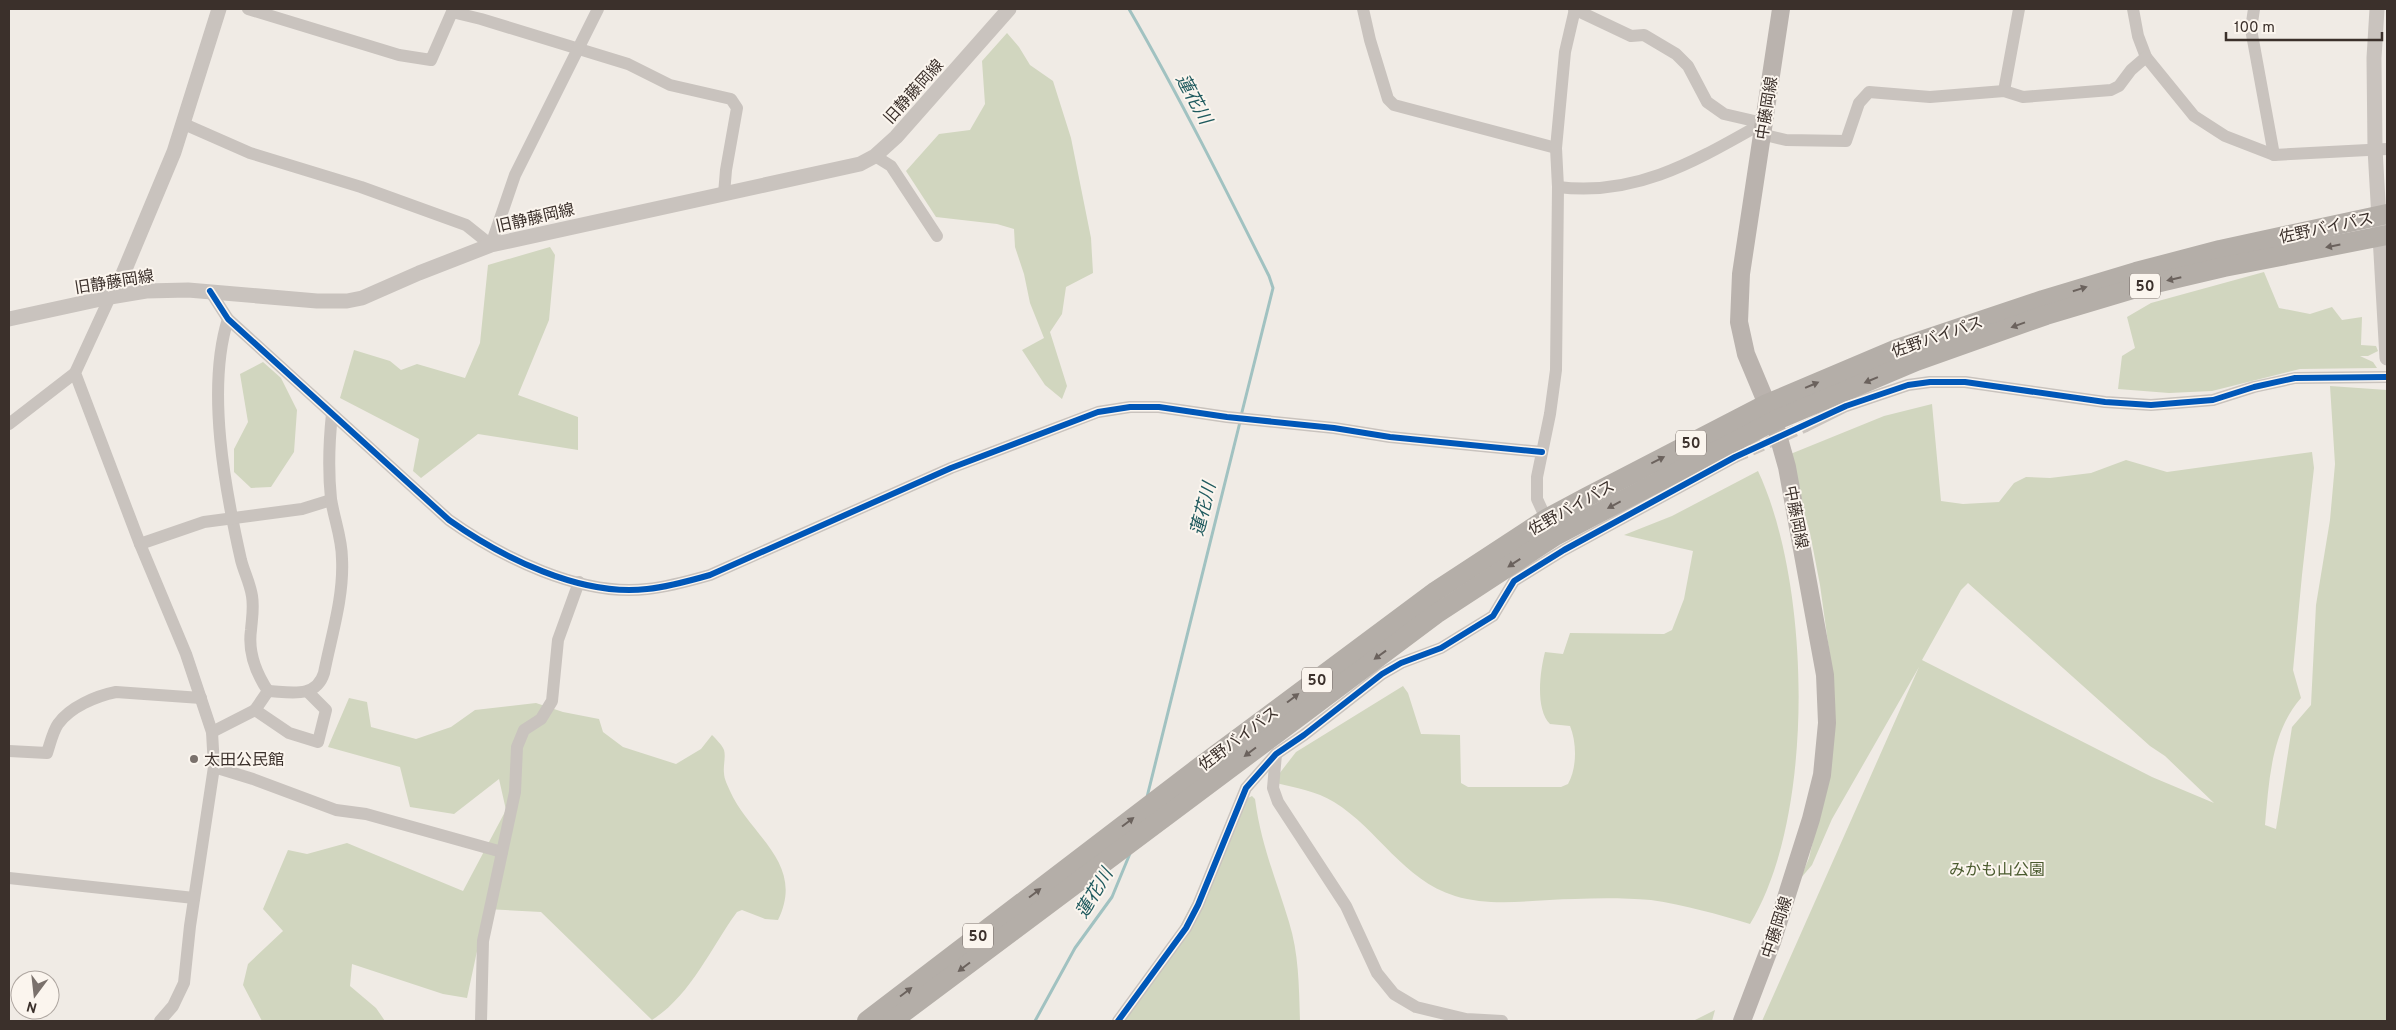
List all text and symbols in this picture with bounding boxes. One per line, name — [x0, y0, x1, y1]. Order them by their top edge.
scale bar — [2226, 10, 2382, 42]
text: 100 m — [2234, 19, 2275, 38]
street label: 旧静藤岡線 — [880, 56, 949, 129]
water label: 蓮花川 — [1170, 71, 1217, 131]
street label: 中藤岡線 — [1753, 75, 1783, 141]
street label: 旧静藤岡線 — [494, 200, 577, 238]
street label: 佐野バイパス — [2278, 209, 2375, 249]
one-way arrow — [2325, 242, 2340, 250]
street label: 旧静藤岡線 — [73, 267, 155, 299]
road number: 50 — [2130, 274, 2160, 298]
one-way arrow — [2166, 275, 2181, 283]
one-way arrow — [2072, 284, 2087, 292]
street label: 佐野バイパス — [1889, 313, 1986, 363]
one-way arrow — [2010, 322, 2025, 329]
one-way arrow — [1864, 377, 1878, 385]
one-way arrow — [1805, 381, 1819, 389]
road number: 50 — [1676, 430, 1706, 456]
one-way arrow — [1651, 456, 1666, 464]
street label: 佐野バイパス — [1525, 477, 1619, 541]
water label: 蓮花川 — [1187, 478, 1223, 538]
street label: 中藤岡線 — [1779, 484, 1811, 551]
one-way arrow — [1607, 501, 1621, 509]
one-way arrow — [1507, 558, 1521, 568]
one-way arrow — [1373, 650, 1387, 660]
road number: 50 — [1302, 668, 1332, 692]
one-way arrow — [1286, 693, 1300, 703]
street label: 佐野バイパス — [1195, 703, 1283, 776]
one-way arrow — [1244, 747, 1257, 758]
place label: 太田公民館 — [204, 751, 284, 771]
marker: 太田公民館 — [188, 753, 200, 765]
one-way arrow — [1121, 816, 1134, 827]
park label: みかも山公園 — [1949, 861, 2045, 881]
water label: 蓮花川 — [1072, 863, 1120, 923]
one-way arrow — [1028, 888, 1042, 898]
street label: 中藤岡線 — [1759, 894, 1797, 961]
road number: 50 — [963, 924, 993, 948]
one-way arrow — [957, 962, 971, 972]
north arrow — [10, 970, 60, 1020]
one-way arrow — [899, 986, 912, 997]
text: N — [25, 997, 39, 1016]

